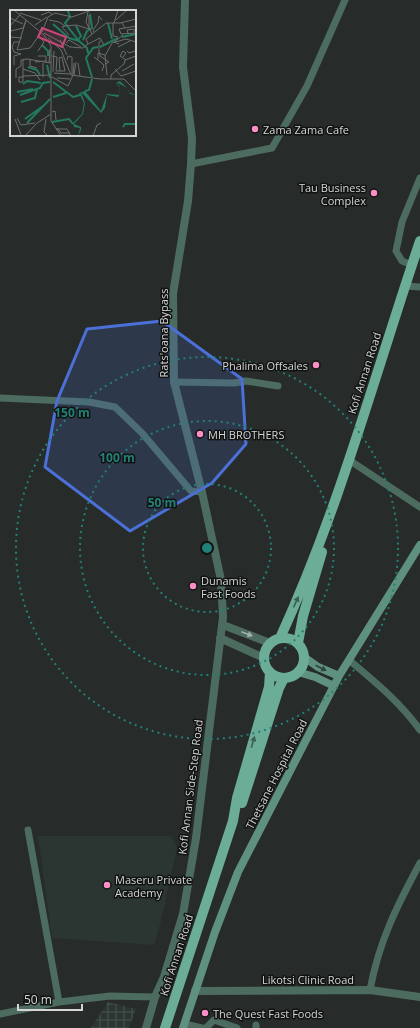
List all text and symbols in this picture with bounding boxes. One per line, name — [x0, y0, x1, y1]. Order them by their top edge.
inset map — [10, 10, 136, 136]
place label: Zama Zama Cafe — [263, 122, 349, 137]
marker: Zama Zama Cafe — [250, 124, 260, 134]
place label: Tau Business Complex — [299, 180, 366, 208]
marker: Tau Business Complex — [369, 188, 379, 198]
street label: Rats'oana Bypass — [156, 289, 171, 377]
street label: Kofi Annan Road — [344, 330, 384, 416]
place label: Phalima Offsales — [222, 358, 308, 373]
marker: Phalima Offsales — [311, 360, 321, 370]
text: 150 m — [54, 404, 90, 421]
place label: MH BROTHERS — [208, 427, 284, 442]
marker: MH BROTHERS — [195, 429, 205, 439]
text: 100 m — [99, 449, 135, 466]
text: 50 m — [148, 494, 176, 511]
centre of rings — [200, 541, 214, 555]
place label: Dunamis Fast Foods — [201, 573, 256, 601]
marker: Dunamis Fast Foods — [188, 581, 198, 591]
one-way arrow — [293, 597, 299, 608]
one-way arrow — [241, 631, 253, 637]
one-way arrow — [315, 665, 327, 671]
street label: Thetsane Hospital Road — [242, 716, 310, 832]
street label: Kofi Annan Side-Step Road — [174, 719, 206, 855]
one-way arrow — [250, 736, 256, 748]
place label: Maseru Private Academy — [115, 872, 192, 900]
marker: Maseru Private Academy — [102, 880, 112, 890]
street label: Kofi Annan Road — [156, 912, 196, 998]
street label: Likotsi Clinic Road — [262, 972, 354, 987]
scale bar — [18, 986, 82, 1012]
text: 50 m — [24, 991, 52, 1008]
place label: The Quest Fast Foods — [213, 1006, 323, 1021]
marker: The Quest Fast Foods — [200, 1008, 210, 1018]

